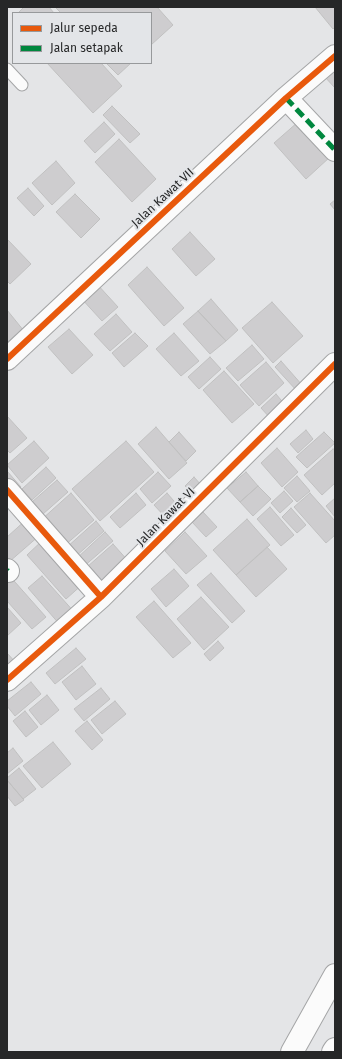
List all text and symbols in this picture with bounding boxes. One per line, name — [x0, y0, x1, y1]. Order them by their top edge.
legend — [12, 12, 152, 64]
text: Jalur sepeda — [50, 21, 118, 35]
text: Jalan setapak — [50, 41, 123, 55]
street label: Jalan Kawat VII — [129, 165, 197, 231]
street label: Jalan Kawat VI — [134, 485, 198, 549]

